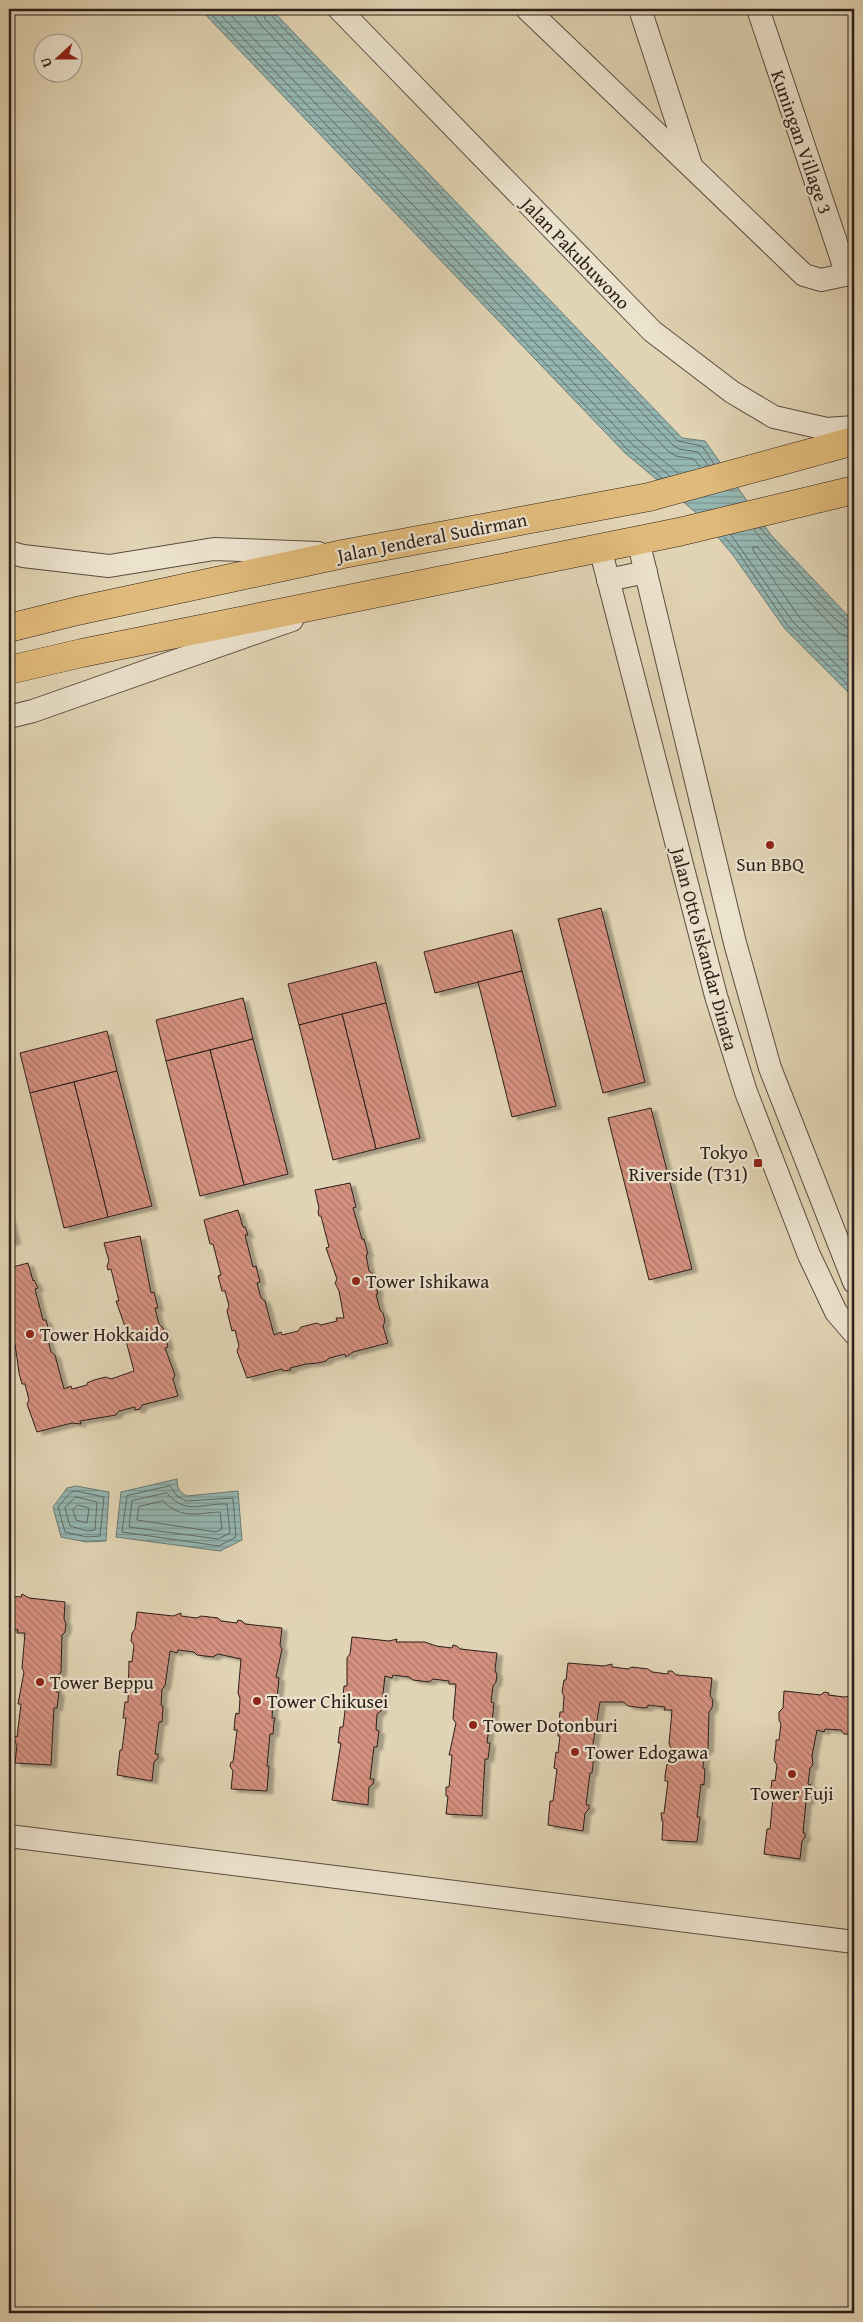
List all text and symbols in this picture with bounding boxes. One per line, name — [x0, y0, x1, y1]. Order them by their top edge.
north arrow — [32, 32, 82, 82]
text: U — [35, 54, 57, 71]
street label: Kuningan Village 3 — [764, 66, 840, 218]
street label: Jalan Pakubuwono — [514, 189, 637, 315]
street label: Jalan Jenderal Sudirman — [333, 505, 530, 570]
marker: Sun BBQ — [764, 839, 776, 851]
street label: Jalan Otto Iskandar Dinata — [664, 843, 746, 1054]
place label: Sun BBQ — [736, 850, 805, 878]
place label: Tokyo Riverside (T31) — [629, 1138, 748, 1188]
marker: Tokyo Riverside (T31) — [752, 1157, 764, 1169]
place label: Tower Ishikawa — [366, 1267, 489, 1295]
marker: Tower Ishikawa — [350, 1275, 362, 1287]
place label: Tower Hokkaido — [40, 1320, 169, 1348]
marker: Tower Hokkaido — [24, 1328, 36, 1340]
place label: Tower Beppu — [50, 1668, 155, 1696]
marker: Tower Beppu — [34, 1676, 46, 1688]
place label: Tower Chikusei — [267, 1687, 388, 1715]
marker: Tower Chikusei — [251, 1695, 263, 1707]
place label: Tower Dotonburi — [483, 1711, 618, 1739]
marker: Tower Dotonburi — [467, 1719, 479, 1731]
place label: Tower Edogawa — [585, 1738, 708, 1766]
marker: Tower Edogawa — [569, 1746, 581, 1758]
marker: Tower Fuji — [786, 1768, 798, 1780]
place label: Tower Fuji — [750, 1779, 834, 1807]

